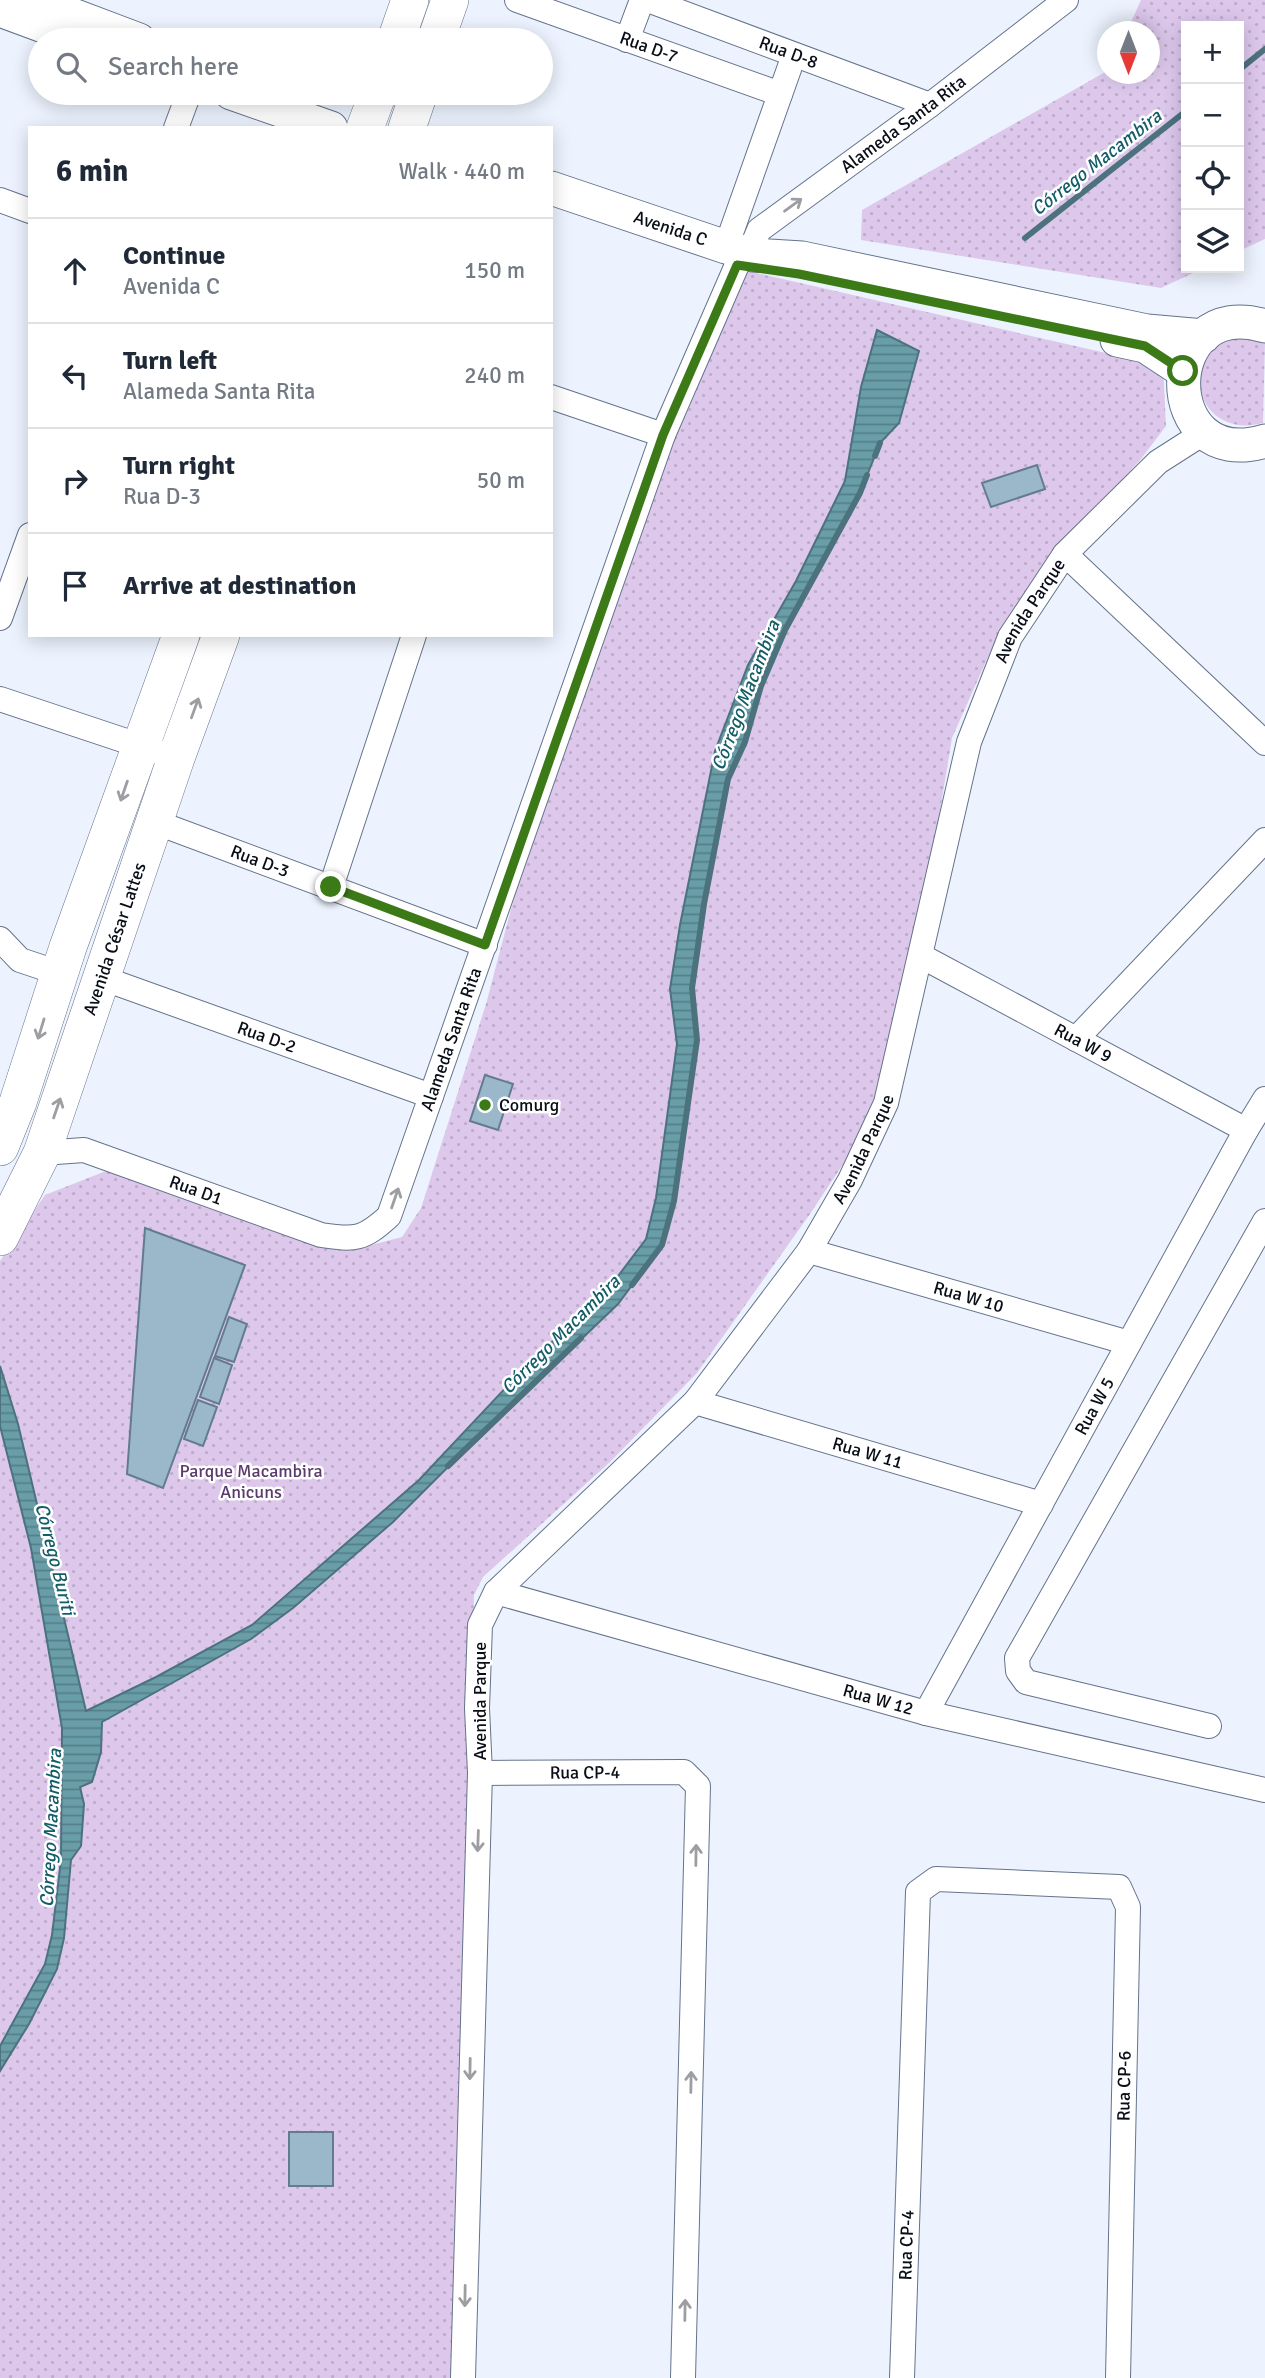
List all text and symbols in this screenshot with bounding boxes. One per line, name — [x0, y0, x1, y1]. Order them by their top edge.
north arrow — [1097, 21, 1160, 84]
map controls — [1181, 21, 1244, 273]
button: + — [1181, 21, 1244, 84]
street label: Rua D-7 — [617, 27, 681, 68]
search box — [28, 28, 553, 105]
street label: Rua D-8 — [756, 31, 821, 73]
icon: search — [52, 48, 90, 86]
text: Search here — [108, 51, 239, 83]
street label: Alameda Santa Rita — [836, 70, 970, 178]
button: − — [1181, 84, 1244, 147]
water label: Córrego Macambira — [1027, 104, 1168, 221]
button: locate — [1181, 147, 1244, 210]
text: 6 min — [56, 153, 128, 190]
text: Walk · 440 m — [399, 157, 525, 186]
one-way arrow — [783, 198, 802, 212]
street label: Avenida C — [631, 206, 710, 251]
button: layers — [1181, 210, 1244, 273]
text: Continue — [123, 240, 225, 272]
icon: ahead — [56, 252, 94, 290]
text: 150 m — [464, 256, 525, 285]
text: Avenida C — [123, 272, 220, 301]
text: Turn left — [123, 345, 217, 377]
route start — [1167, 355, 1198, 386]
icon: left — [56, 357, 94, 395]
text: 240 m — [464, 361, 525, 390]
text: Alameda Santa Rita — [123, 377, 315, 406]
text: Turn right — [123, 450, 235, 482]
icon: right — [56, 462, 94, 500]
text: 50 m — [477, 466, 525, 495]
text: Rua D-3 — [123, 482, 201, 511]
street label: Avenida Parque — [990, 554, 1070, 666]
icon: arrive — [56, 567, 94, 605]
text: Arrive at destination — [123, 570, 356, 602]
water label: Córrego Macambira — [706, 616, 786, 774]
one-way arrow — [189, 697, 202, 719]
one-way arrow — [117, 780, 129, 802]
street label: Rua D-3 — [227, 840, 292, 882]
street label: Avenida César Lattes — [79, 860, 151, 1018]
route end — [315, 871, 346, 902]
street label: Alameda Santa Rita — [416, 964, 486, 1114]
street label: Rua D-2 — [234, 1016, 299, 1058]
one-way arrow — [34, 1018, 47, 1040]
street label: Rua W 9 — [1051, 1018, 1116, 1067]
street label: Avenida Parque — [828, 1093, 899, 1208]
place label: Comurg — [499, 1094, 559, 1116]
one-way arrow — [51, 1097, 64, 1119]
marker: Comurg — [477, 1097, 493, 1113]
street label: Rua D1 — [166, 1171, 225, 1210]
one-way arrow — [390, 1187, 403, 1209]
water label: Córrego Macambira — [496, 1269, 626, 1399]
street label: Rua W 10 — [931, 1276, 1006, 1317]
street label: Rua W 5 — [1070, 1374, 1119, 1439]
street label: Rua W 11 — [830, 1432, 905, 1474]
park label: Parque Macambira Anicuns — [179, 1460, 323, 1503]
water label: Córrego Buriti — [30, 1501, 81, 1620]
street label: Avenida Parque — [469, 1642, 491, 1760]
street label: Rua W 12 — [840, 1679, 916, 1720]
water label: Córrego Macambira — [35, 1747, 67, 1908]
street label: Rua CP-4 — [550, 1761, 621, 1784]
one-way arrow — [471, 1830, 484, 1853]
one-way arrow — [690, 1844, 703, 1867]
street label: Rua CP-6 — [1112, 2051, 1136, 2121]
one-way arrow — [464, 2057, 477, 2080]
one-way arrow — [684, 2071, 697, 2094]
street label: Rua CP-4 — [894, 2209, 919, 2281]
one-way arrow — [458, 2284, 471, 2307]
one-way arrow — [678, 2299, 692, 2322]

